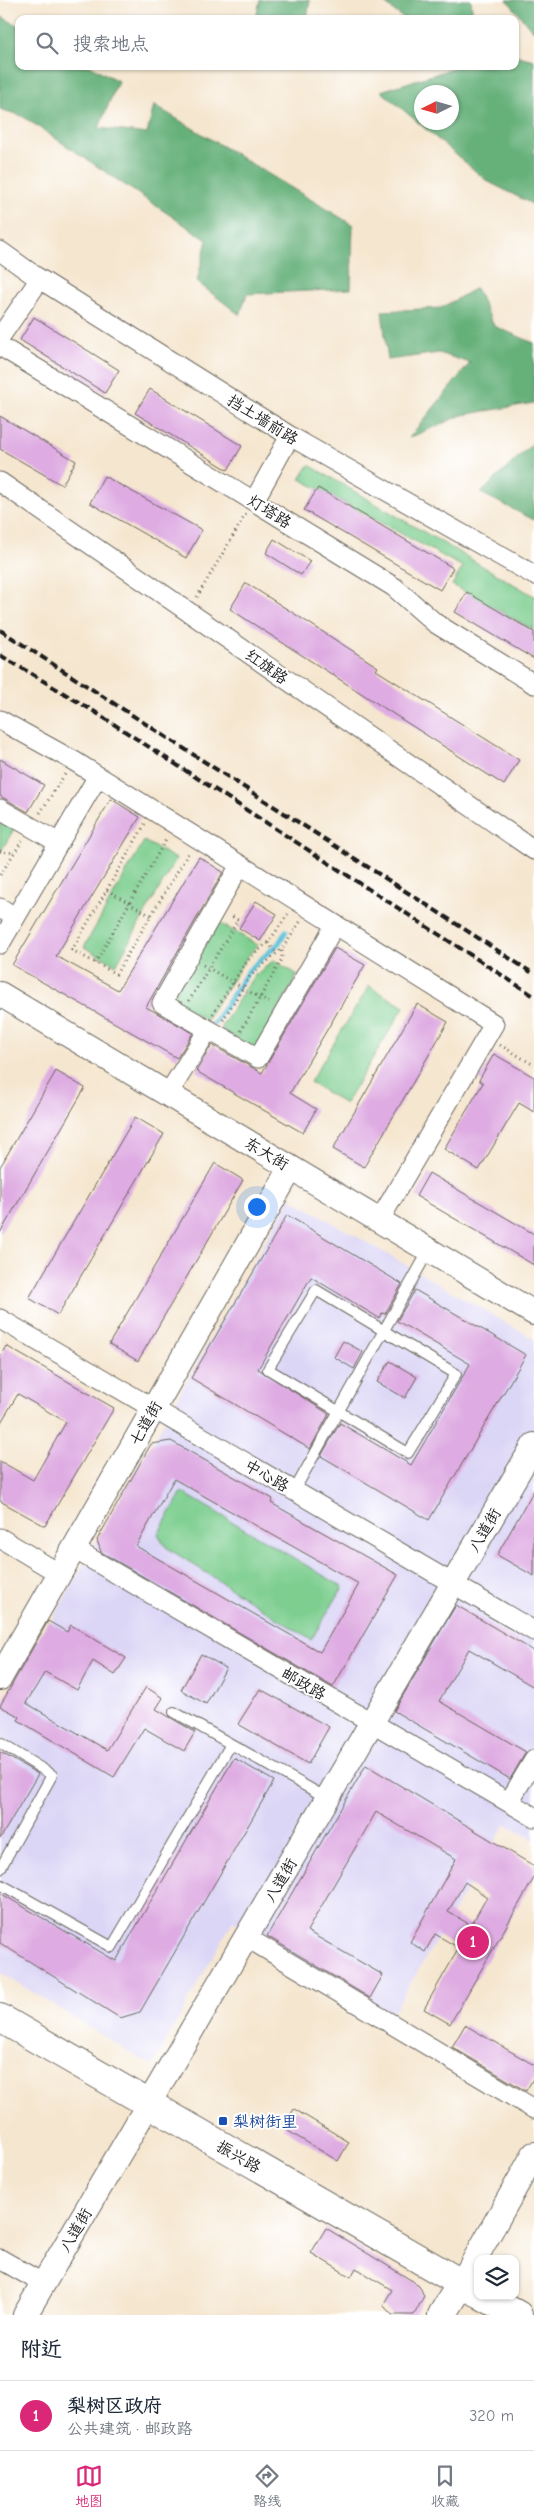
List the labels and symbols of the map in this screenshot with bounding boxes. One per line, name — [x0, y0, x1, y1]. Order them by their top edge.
north arrow — [414, 85, 459, 130]
street label: 挡土墙前路 — [224, 391, 301, 449]
street label: 灯塔路 — [244, 491, 295, 532]
street label: 红旗路 — [242, 646, 291, 688]
street label: 东大街 — [241, 1134, 292, 1174]
your location — [244, 1194, 270, 1220]
street label: 七道街 — [126, 1398, 166, 1449]
street label: 中心路 — [241, 1456, 292, 1496]
street label: 八道街 — [465, 1505, 505, 1556]
street label: 邮政路 — [278, 1664, 329, 1704]
street label: 八道街 — [261, 1855, 301, 1906]
pin: 1 — [457, 1923, 489, 1961]
place label: 梨树街里 — [233, 2113, 297, 2131]
marker: 梨树街里 — [217, 2115, 229, 2127]
street label: 振兴路 — [213, 2137, 264, 2177]
street label: 八道街 — [56, 2205, 96, 2256]

